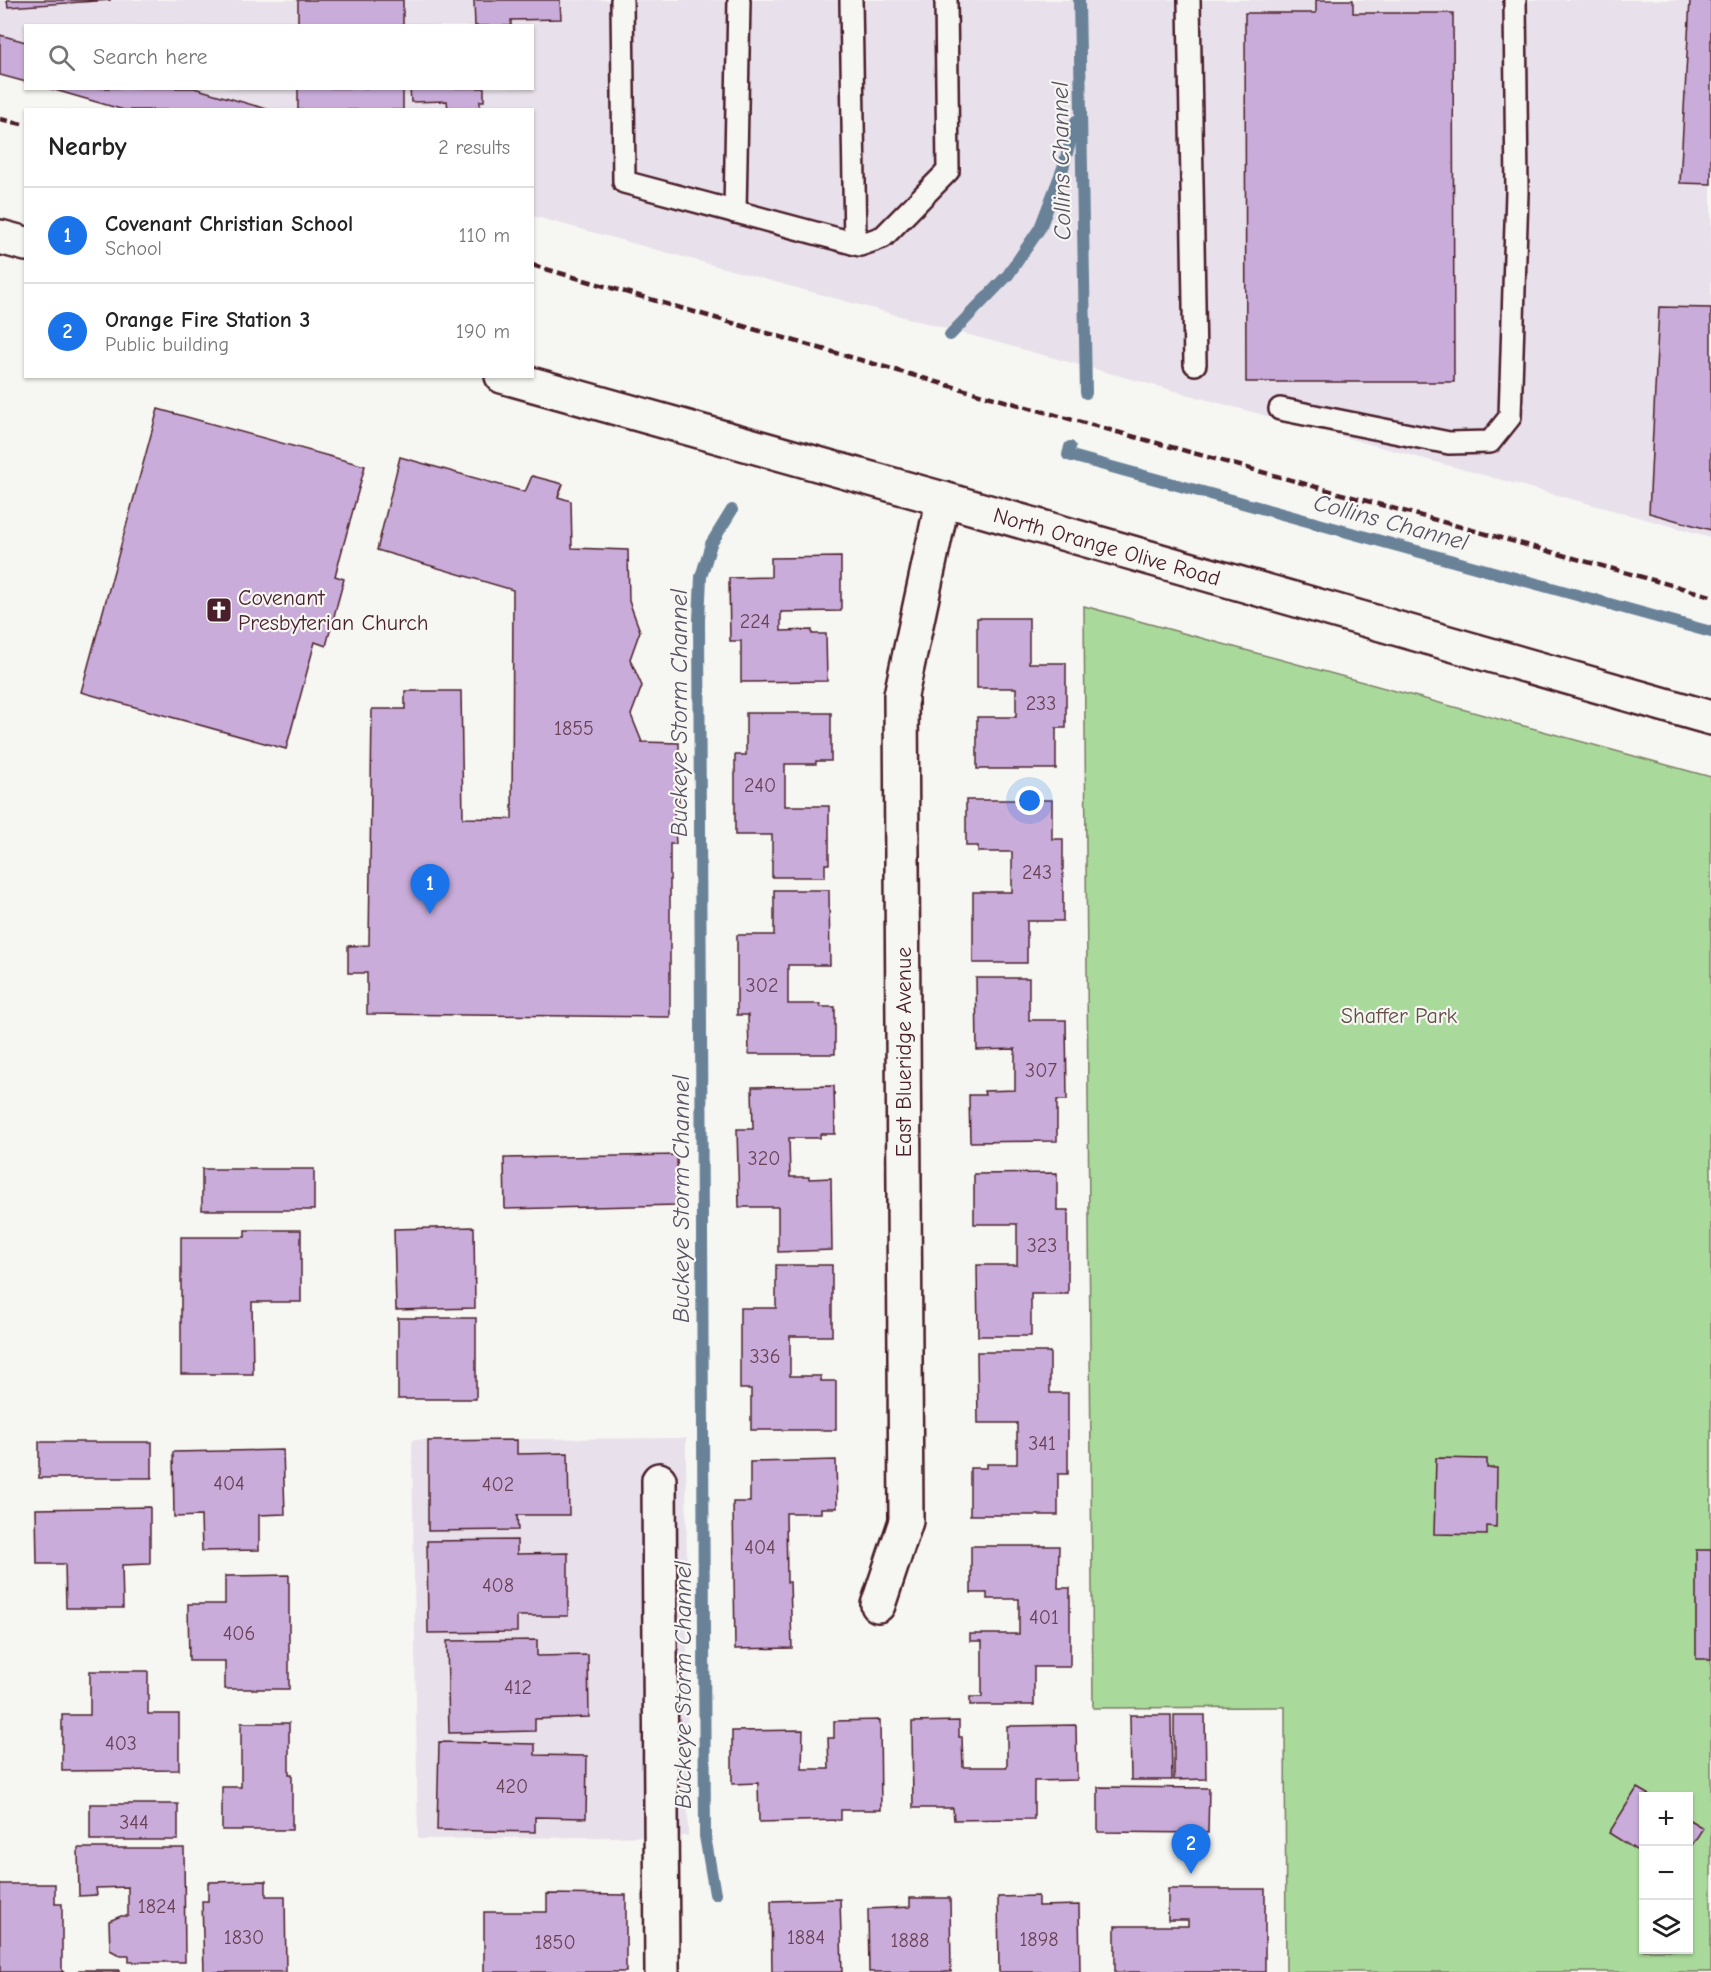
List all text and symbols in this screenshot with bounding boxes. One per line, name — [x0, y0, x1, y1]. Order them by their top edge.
search box — [24, 24, 534, 90]
icon: search — [45, 41, 78, 74]
text: Search here — [93, 44, 208, 70]
water label: Collins Channel — [1046, 81, 1076, 241]
text: Nearby — [48, 132, 127, 162]
text: 2 results — [438, 136, 510, 159]
text: Covenant Christian School — [105, 211, 353, 237]
text: 1 — [64, 224, 71, 247]
text: 110 m — [459, 224, 510, 247]
text: School — [105, 237, 162, 260]
text: Orange Fire Station 3 — [105, 307, 310, 333]
text: 2 — [63, 320, 72, 343]
text: 190 m — [456, 320, 510, 343]
text: Public building — [105, 333, 229, 356]
water label: Collins Channel — [1311, 488, 1472, 556]
street label: North Orange Olive Road — [990, 502, 1223, 592]
place label: Covenant Presbyterian Church — [238, 585, 429, 636]
water label: Buckeye Storm Channel — [665, 588, 693, 837]
church icon: Covenant Presbyterian Church — [204, 595, 234, 625]
house number: 224 — [740, 610, 770, 633]
house number: 233 — [1026, 692, 1056, 715]
house number: 1855 — [554, 717, 594, 740]
house number: 240 — [744, 774, 776, 797]
your location — [1015, 786, 1044, 815]
house number: 243 — [1022, 861, 1052, 884]
pin: 1 — [410, 864, 450, 914]
street label: East Blueridge Avenue — [891, 947, 917, 1157]
house number: 302 — [746, 974, 778, 997]
park label: Shaffer Park — [1341, 1003, 1458, 1029]
house number: 307 — [1025, 1059, 1057, 1082]
water label: Buckeye Storm Channel — [667, 1074, 695, 1323]
house number: 320 — [748, 1147, 780, 1170]
house number: 323 — [1027, 1234, 1057, 1257]
house number: 336 — [749, 1345, 781, 1368]
house number: 341 — [1028, 1432, 1056, 1455]
house number: 404 — [213, 1472, 245, 1495]
house number: 402 — [482, 1473, 514, 1496]
house number: 404 — [744, 1536, 776, 1559]
water label: Buckeye Storm Channel — [669, 1560, 697, 1809]
house number: 408 — [482, 1574, 514, 1597]
house number: 401 — [1029, 1606, 1059, 1629]
house number: 406 — [223, 1622, 255, 1645]
house number: 412 — [504, 1676, 532, 1699]
house number: 403 — [105, 1732, 137, 1755]
house number: 420 — [496, 1775, 528, 1798]
map controls — [1639, 1792, 1693, 1954]
button: + — [1639, 1792, 1693, 1846]
house number: 344 — [119, 1811, 149, 1834]
pin: 2 — [1172, 1824, 1210, 1874]
button: − — [1639, 1846, 1693, 1900]
house number: 1824 — [138, 1895, 176, 1918]
button: layers — [1639, 1900, 1693, 1954]
house number: 1830 — [224, 1926, 264, 1949]
house number: 1884 — [787, 1926, 825, 1949]
house number: 1898 — [1019, 1928, 1059, 1951]
house number: 1888 — [891, 1929, 929, 1952]
house number: 1850 — [534, 1931, 576, 1954]

